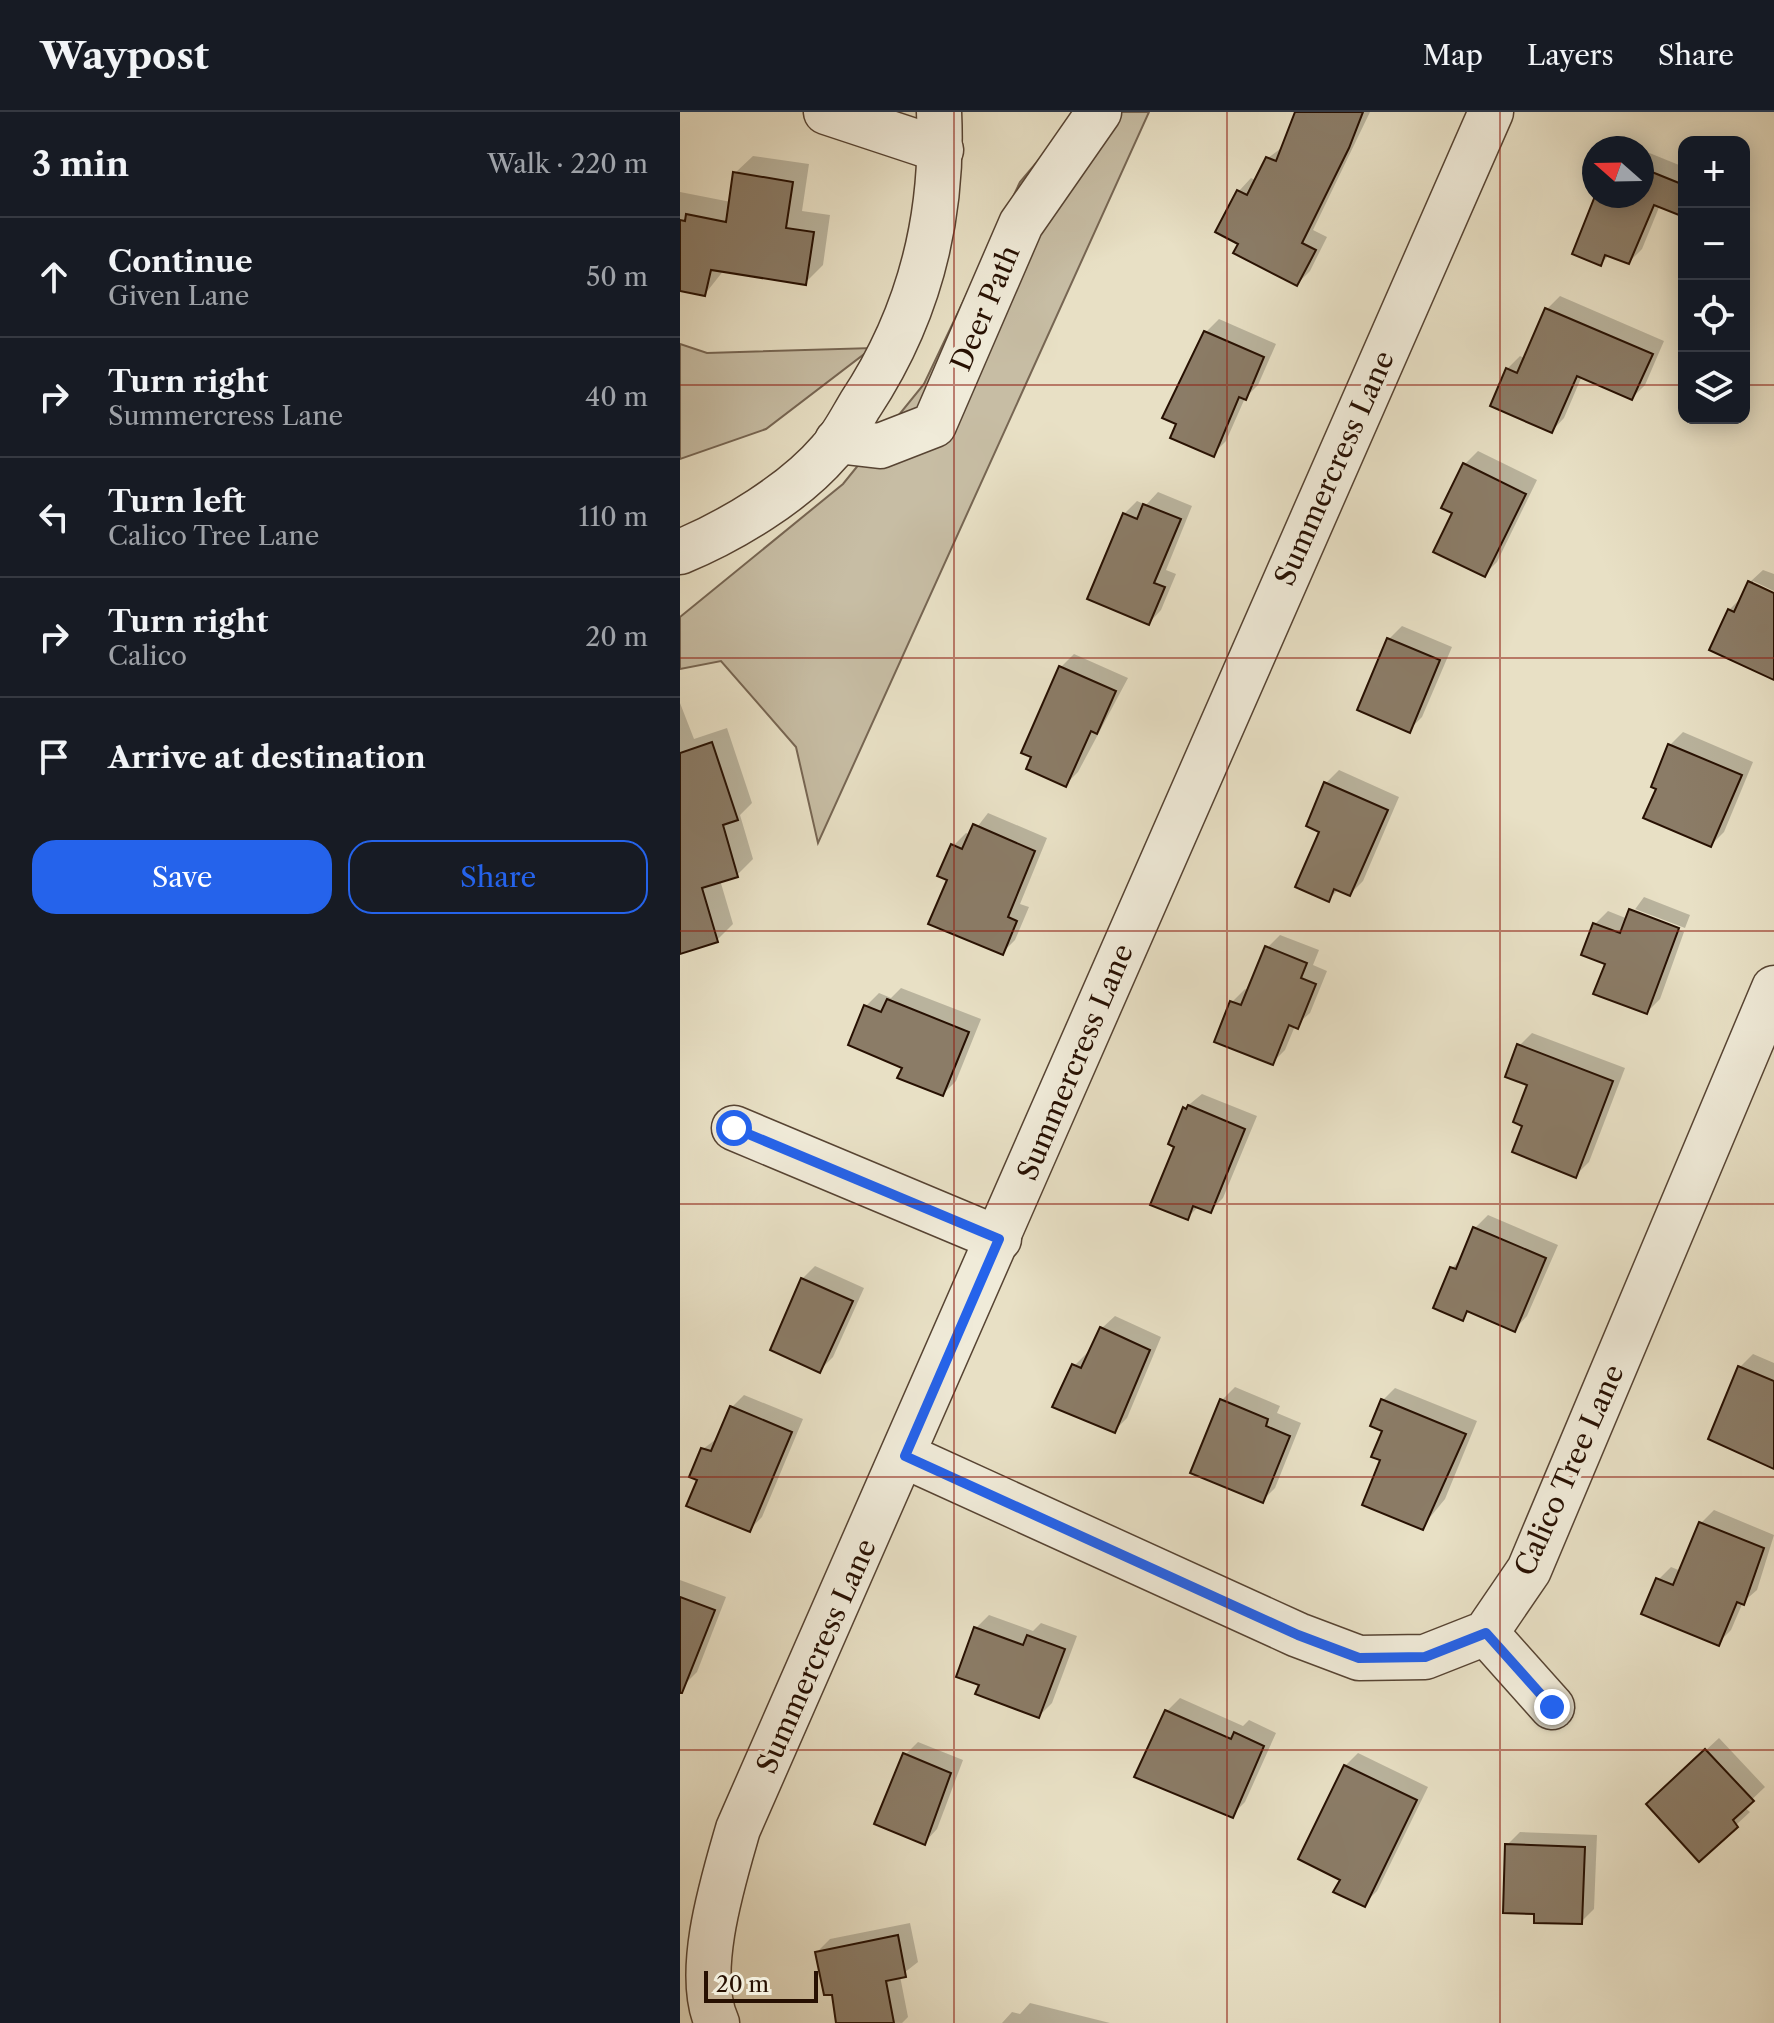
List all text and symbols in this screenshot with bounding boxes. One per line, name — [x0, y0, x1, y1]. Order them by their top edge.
text: Waypost — [40, 32, 209, 79]
text: Map — [1423, 38, 1483, 72]
text: Layers — [1527, 38, 1614, 72]
text: Share — [1658, 38, 1734, 72]
north arrow — [1582, 136, 1654, 208]
map controls — [1678, 136, 1750, 424]
button: + — [1678, 136, 1750, 208]
text: 3 min — [32, 143, 129, 185]
text: Walk · 220 m — [487, 148, 648, 180]
button: − — [1678, 208, 1750, 280]
street label: Deer Path — [943, 240, 1027, 376]
text: Continue — [108, 243, 253, 280]
icon: ahead — [32, 255, 76, 299]
text: 50 m — [586, 261, 648, 293]
text: Given Lane — [108, 280, 249, 312]
button: locate — [1678, 280, 1750, 352]
street label: Summercress Lane — [1267, 345, 1401, 591]
button: layers — [1678, 352, 1750, 424]
text: Turn right — [108, 363, 268, 400]
icon: right — [32, 375, 76, 419]
text: 40 m — [585, 381, 648, 413]
text: Summercress Lane — [108, 400, 343, 432]
text: Turn left — [108, 483, 245, 520]
icon: left — [32, 495, 76, 539]
text: 110 m — [579, 501, 648, 533]
text: Calico Tree Lane — [108, 520, 319, 552]
text: Turn right — [108, 603, 268, 640]
icon: right — [32, 615, 76, 659]
text: 20 m — [585, 621, 648, 653]
text: Calico — [108, 640, 187, 672]
icon: arrive — [32, 735, 76, 779]
text: Arrive at destination — [108, 739, 426, 776]
button: Save — [32, 840, 332, 914]
button: Share — [348, 840, 648, 914]
street label: Summercress Lane — [1010, 939, 1140, 1185]
route start — [716, 1110, 752, 1146]
street label: Calico Tree Lane — [1507, 1359, 1631, 1581]
street label: Summercress Lane — [749, 1533, 883, 1779]
route end — [1534, 1689, 1570, 1725]
scale bar — [704, 1967, 818, 2003]
text: 20 m — [716, 1971, 769, 1998]

